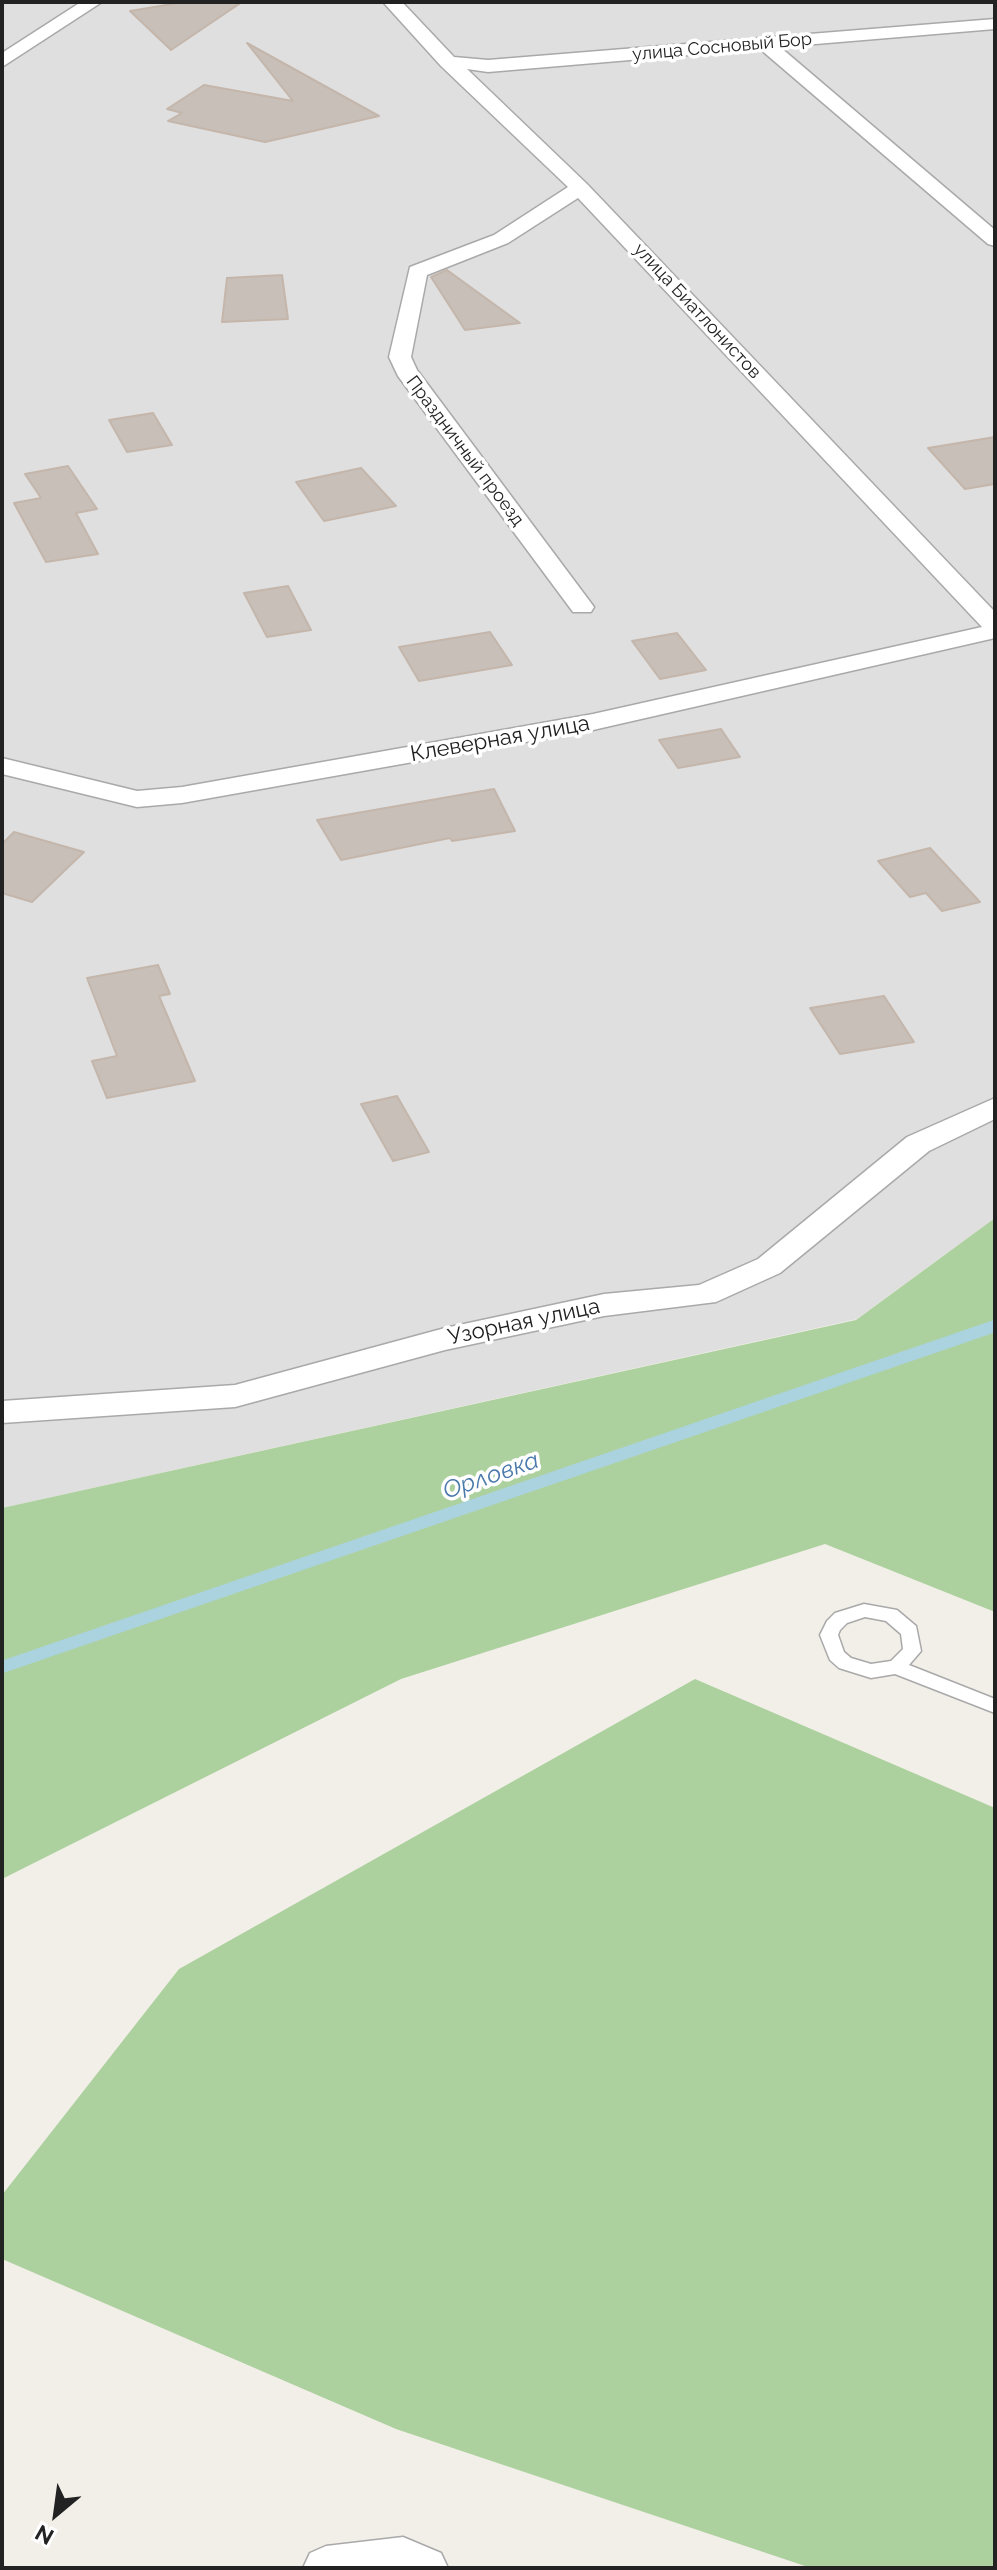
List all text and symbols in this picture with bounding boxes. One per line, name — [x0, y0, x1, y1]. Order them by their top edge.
street label: улица Сосновый Бор — [631, 28, 813, 66]
street label: улица Биатлонистов — [629, 239, 765, 383]
street label: Праздничный проезд — [402, 372, 528, 530]
street label: Клеверная улица — [408, 710, 592, 768]
street label: Узорная улица — [446, 1293, 602, 1351]
water label: Орловка — [439, 1446, 543, 1506]
north arrow — [16, 2474, 96, 2554]
text: N — [31, 2520, 58, 2550]

